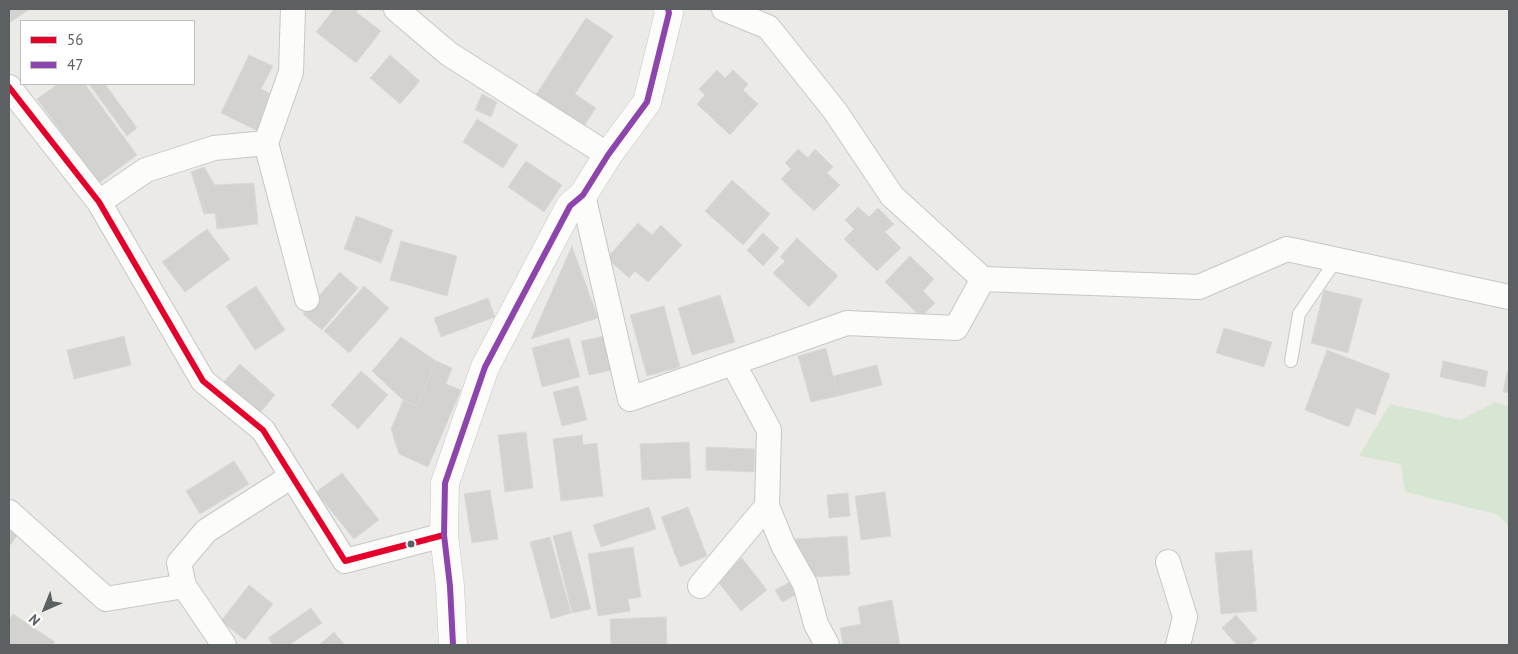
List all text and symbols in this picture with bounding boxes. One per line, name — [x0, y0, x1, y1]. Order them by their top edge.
legend — [20, 20, 195, 85]
text: 56 — [67, 30, 83, 49]
text: 47 — [67, 55, 83, 74]
unlabelled marker — [406, 539, 416, 549]
north arrow — [20, 584, 70, 634]
text: N — [25, 610, 44, 629]

